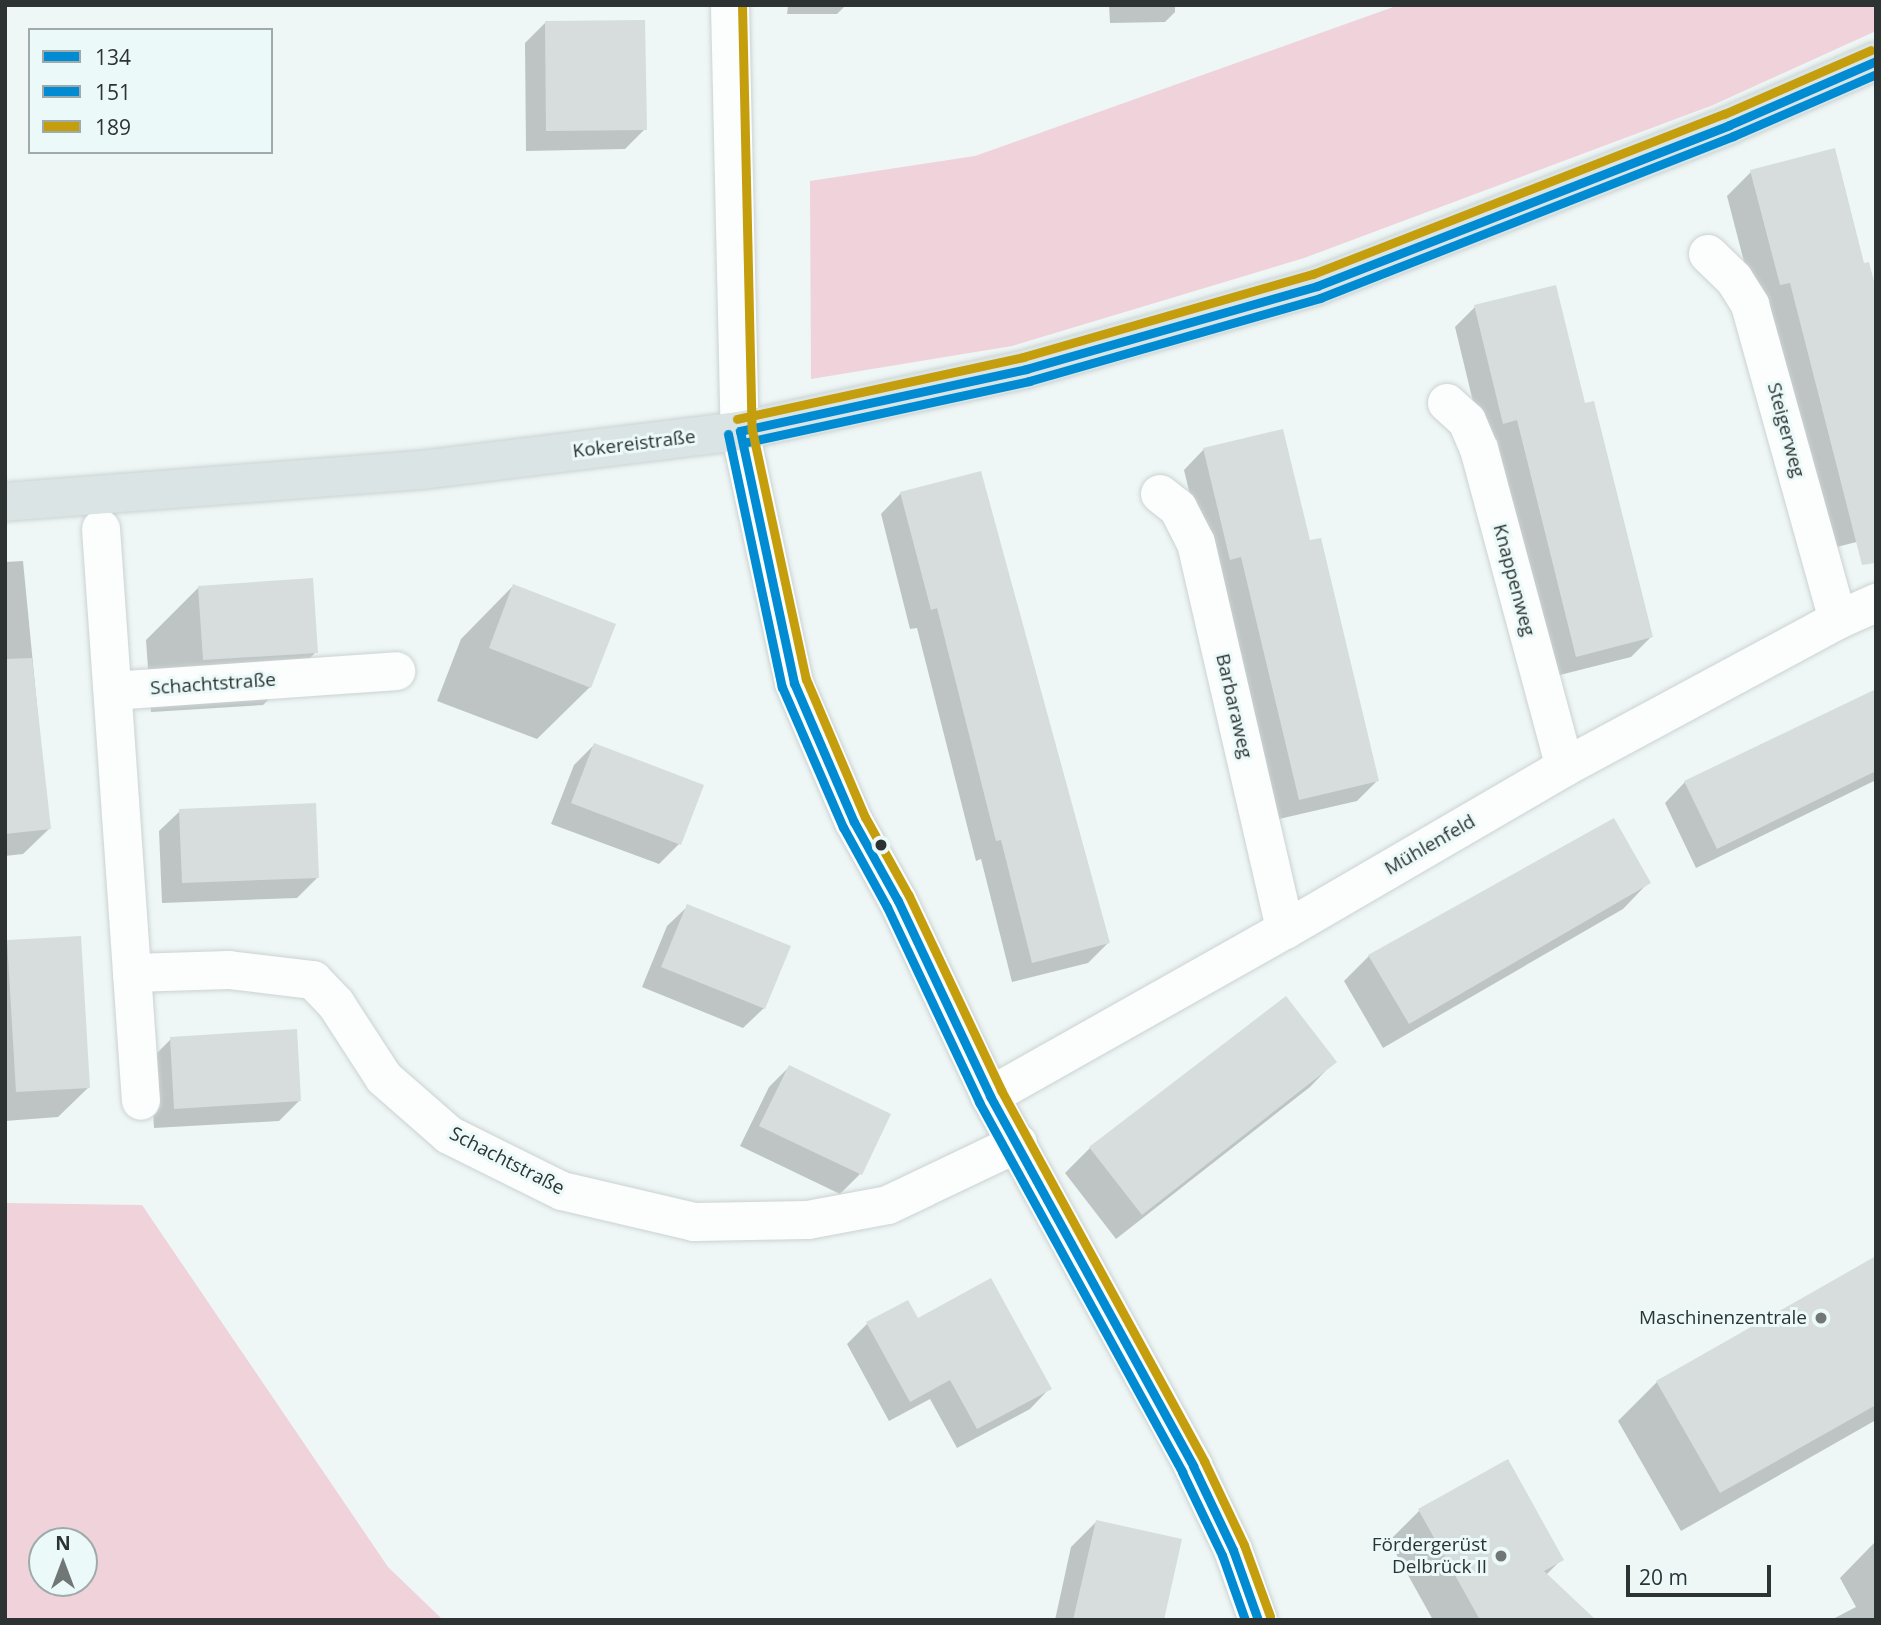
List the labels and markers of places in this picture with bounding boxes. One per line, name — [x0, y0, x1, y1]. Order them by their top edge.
unlabelled marker — [874, 838, 888, 852]
place label: Maschinenzentrale — [1639, 1307, 1807, 1329]
marker: Maschinenzentrale — [1813, 1310, 1829, 1326]
place label: Fördergerüst Delbrück II — [1372, 1534, 1487, 1578]
marker: Fördergerüst Delbrück II — [1493, 1548, 1509, 1564]

